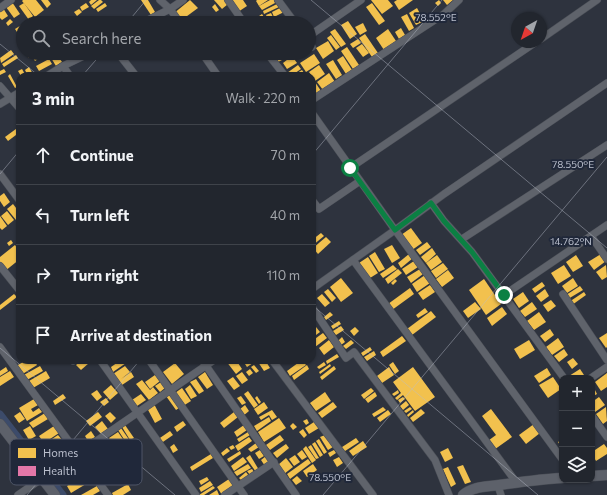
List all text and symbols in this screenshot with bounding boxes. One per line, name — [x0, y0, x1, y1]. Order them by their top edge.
text: 78.552°E — [415, 11, 457, 23]
north arrow — [511, 12, 547, 48]
search box — [16, 16, 316, 60]
icon: search — [30, 27, 52, 49]
text: Search here — [62, 29, 141, 47]
text: 3 min — [32, 88, 75, 109]
text: Walk · 220 m — [226, 90, 300, 106]
icon: ahead — [32, 144, 54, 166]
text: Continue — [70, 146, 134, 164]
text: 70 m — [271, 147, 300, 163]
text: 78.550°E — [552, 158, 594, 170]
route start — [341, 159, 359, 177]
icon: left — [32, 204, 54, 226]
text: Turn left — [70, 206, 129, 224]
text: 40 m — [270, 207, 300, 223]
text: 14.762°N — [550, 235, 592, 247]
icon: right — [32, 264, 54, 286]
text: Turn right — [70, 266, 139, 284]
text: 110 m — [267, 267, 300, 283]
route end — [495, 286, 513, 304]
icon: arrive — [32, 324, 54, 346]
text: Arrive at destination — [70, 326, 212, 344]
map controls — [559, 375, 595, 483]
button: + — [559, 375, 595, 411]
button: − — [559, 411, 595, 447]
legend — [10, 439, 142, 485]
text: Homes — [43, 446, 78, 459]
button: layers — [559, 447, 595, 483]
text: Health — [43, 464, 76, 477]
text: 78.550°E — [309, 471, 351, 483]

